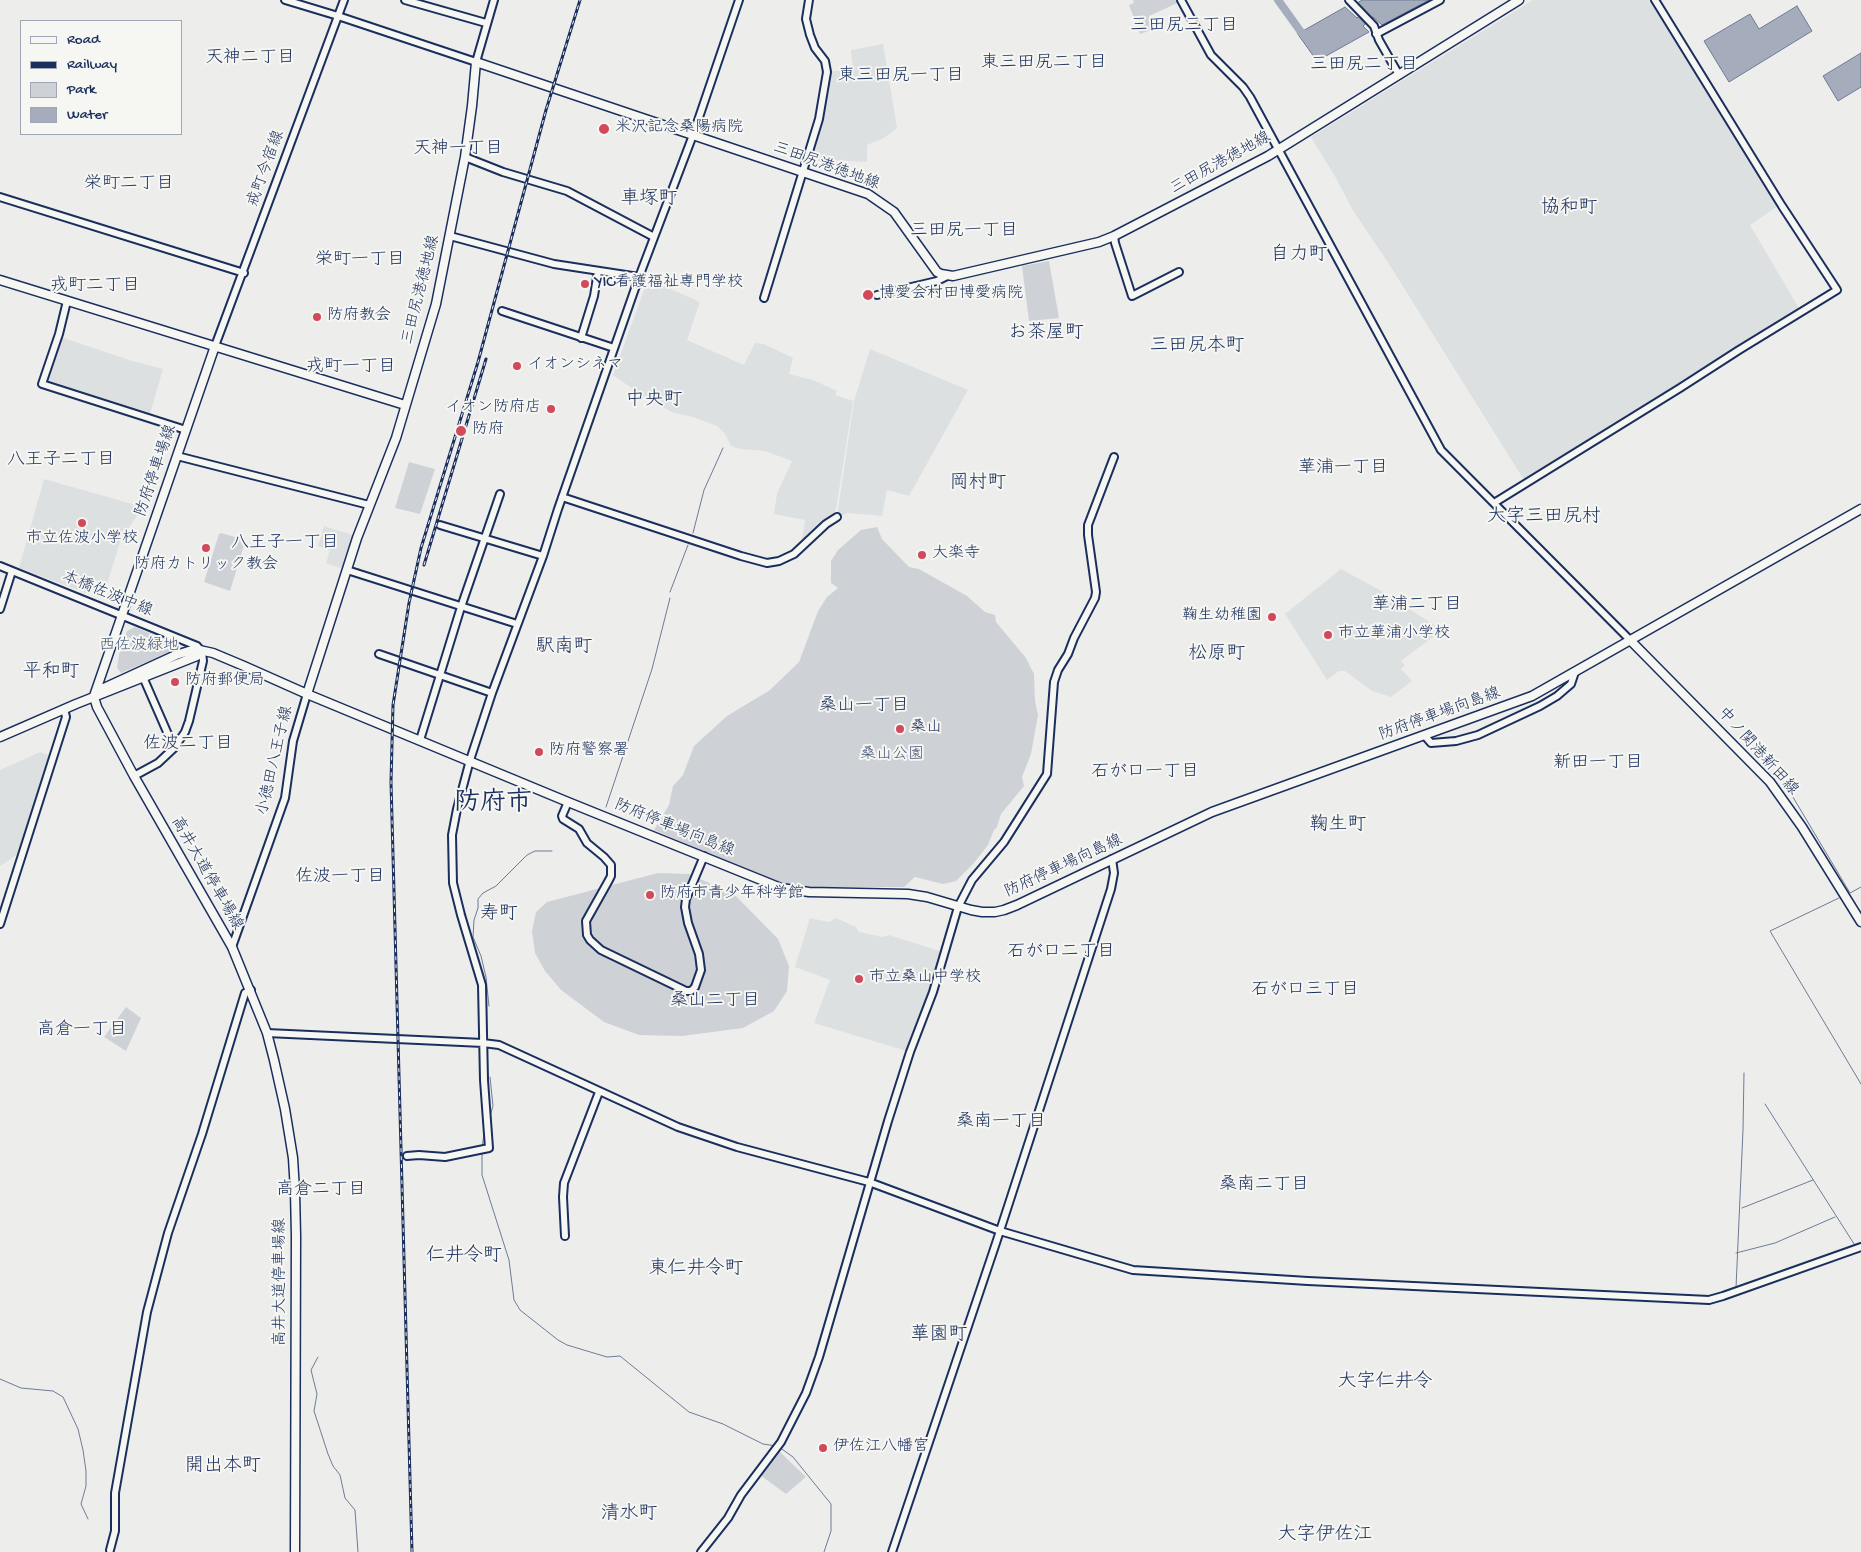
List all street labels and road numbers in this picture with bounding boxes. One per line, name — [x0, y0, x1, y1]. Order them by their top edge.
street label: 戒町今宿線 — [244, 128, 290, 210]
street label: 三田尻港徳地線 — [1167, 128, 1275, 200]
street label: 三田尻港徳地線 — [770, 139, 882, 195]
street label: 三田尻港徳地線 — [399, 233, 445, 347]
street label: 防府停車場線 — [132, 422, 182, 520]
street label: 本橋佐波中線 — [59, 568, 155, 622]
street label: 防府停車場向島線 — [1377, 684, 1503, 746]
street label: 小徳田八王子線 — [254, 704, 298, 818]
street label: 中ノ関港新田線 — [1712, 704, 1802, 800]
street label: 防府停車場向島線 — [611, 796, 737, 862]
street label: 高井大道停車場線 — [166, 814, 246, 934]
street label: 防府停車場向島線 — [1002, 831, 1126, 903]
street label: 高井大道停車場線 — [272, 1218, 292, 1346]

